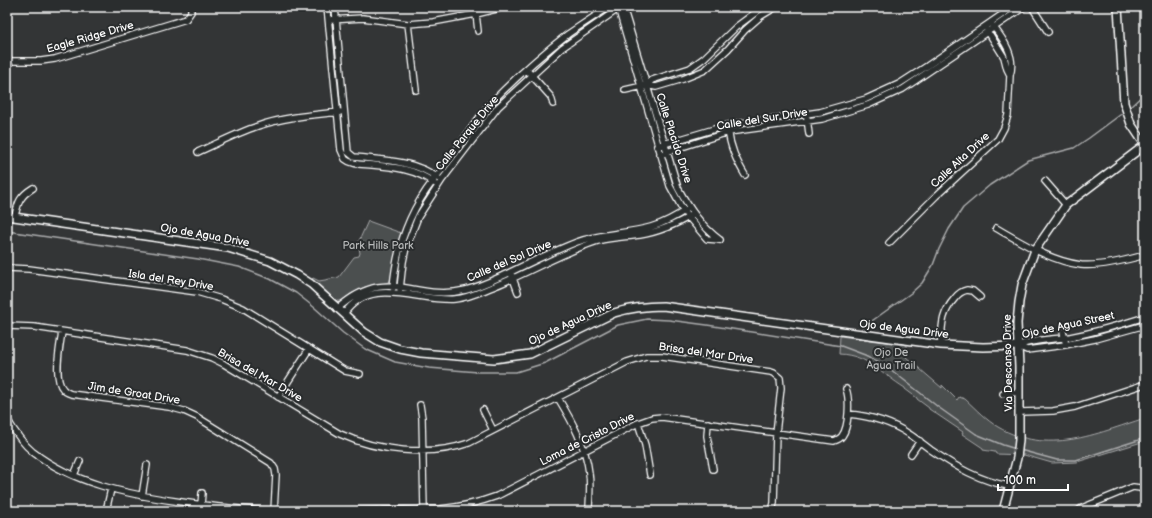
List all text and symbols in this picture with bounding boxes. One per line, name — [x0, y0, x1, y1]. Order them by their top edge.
street label: Eagle Ridge Drive — [45, 18, 136, 56]
street label: Calle Placido Drive — [653, 91, 695, 185]
street label: Calle Parque Drive — [433, 93, 502, 173]
street label: Calle del Sur Drive — [716, 105, 809, 133]
street label: Calle Alta Drive — [928, 129, 992, 191]
street label: Ojo de Agua Drive — [160, 221, 251, 249]
street label: Calle del Sol Drive — [465, 237, 554, 285]
park label: Park Hills Park — [342, 239, 414, 252]
street label: Isla del Rey Drive — [128, 267, 215, 293]
street label: Ojo de Agua Drive — [526, 298, 614, 348]
street label: Ojo de Agua Street — [1021, 309, 1116, 341]
street label: Via Descanso Drive — [1001, 314, 1015, 412]
street label: Ojo de Agua Drive — [859, 317, 950, 341]
street label: Brisa del Mar Drive — [658, 340, 755, 366]
street label: Brisa del Mar Drive — [215, 345, 305, 405]
park label: Ojo De Agua Trail — [867, 346, 915, 372]
street label: Jim de Groat Drive — [87, 379, 181, 407]
street label: Loma de Cristo Drive — [538, 409, 637, 468]
scale bar — [998, 466, 1068, 492]
text: 100 m — [1004, 473, 1036, 488]

